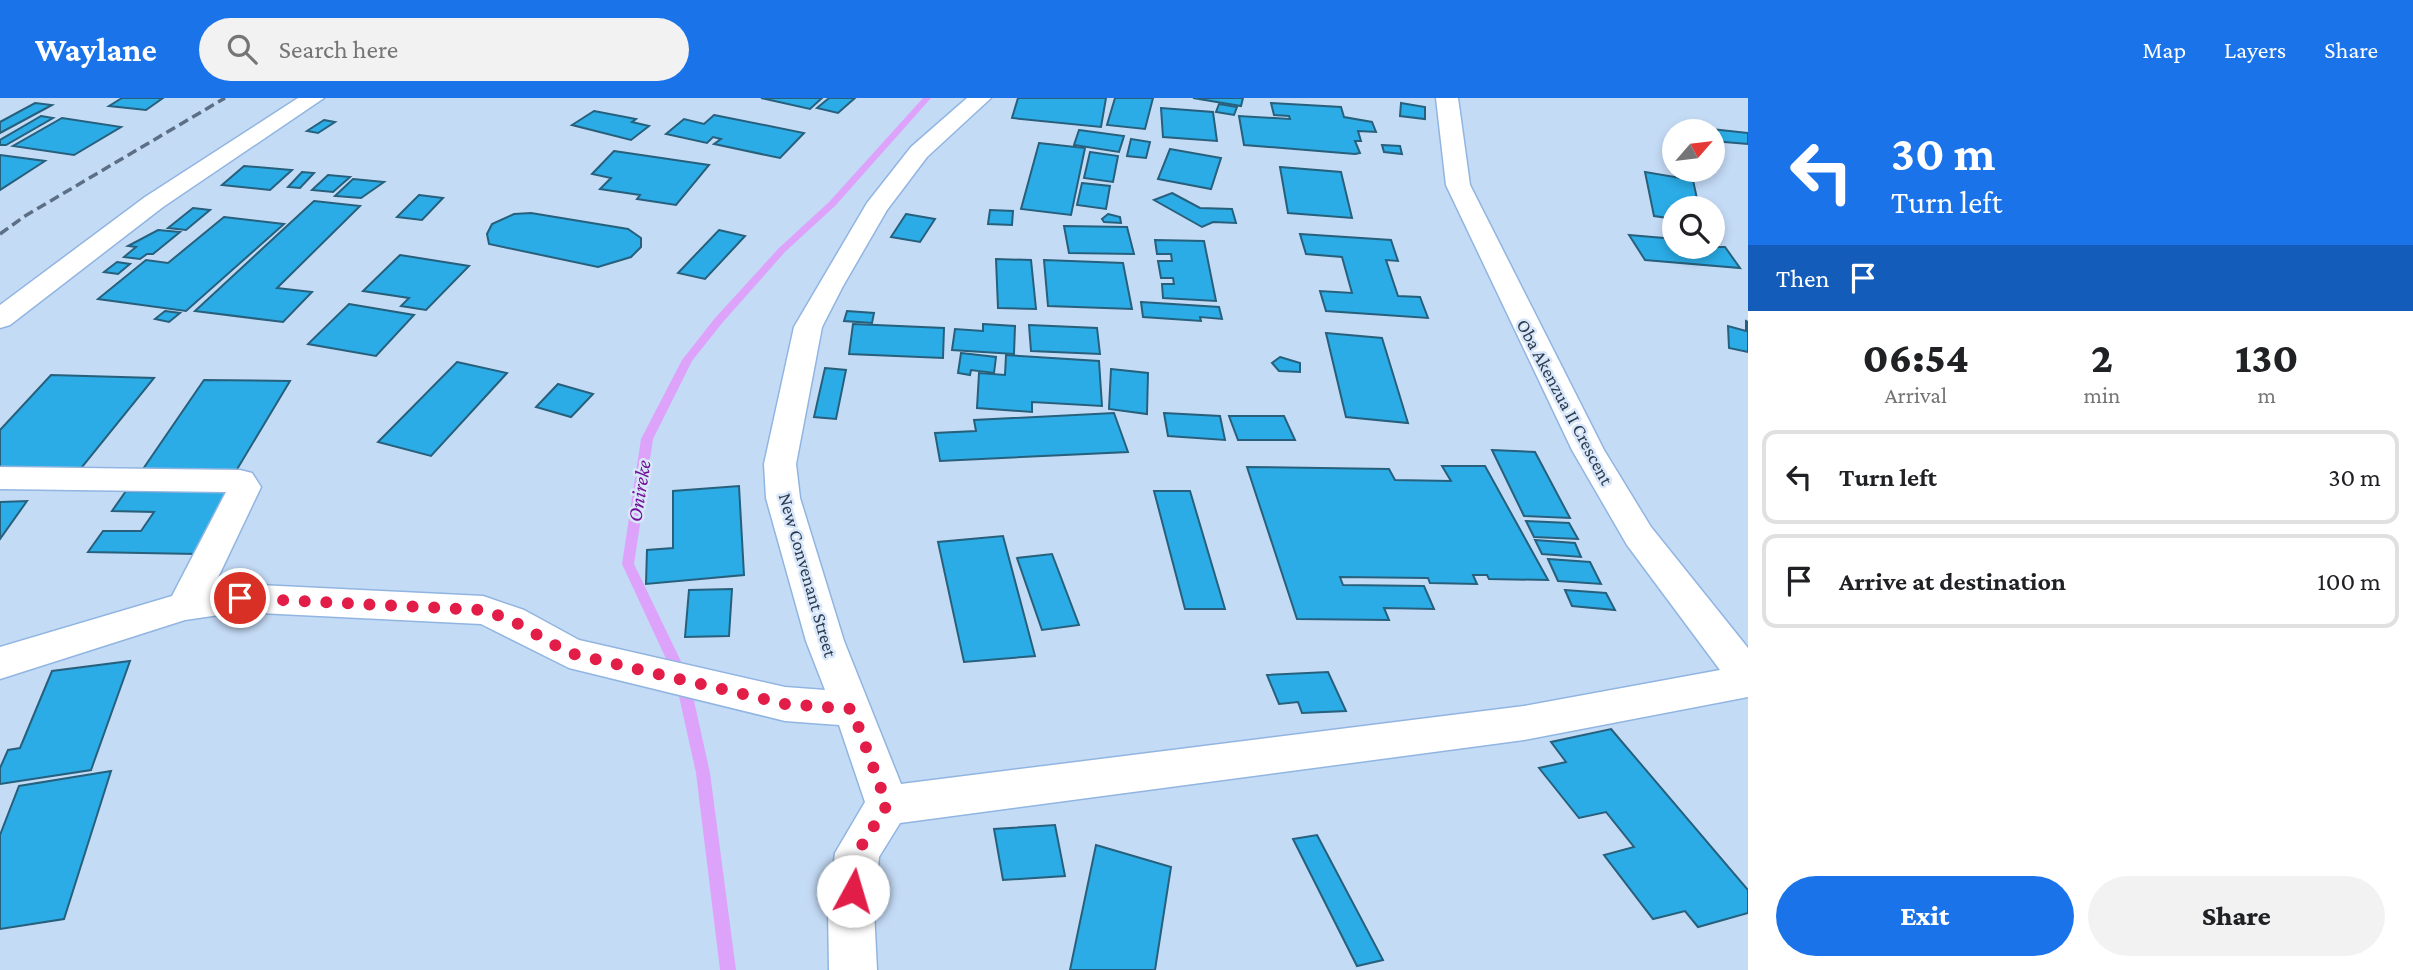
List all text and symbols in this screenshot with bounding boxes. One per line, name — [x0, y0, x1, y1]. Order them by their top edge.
search box — [199, 18, 689, 81]
icon: search — [223, 30, 261, 68]
text: Waylane — [35, 31, 157, 68]
text: Search here — [279, 35, 398, 64]
text: Map — [2142, 36, 2186, 63]
text: Layers — [2224, 36, 2286, 63]
text: Share — [2324, 36, 2378, 63]
north arrow — [1662, 119, 1726, 182]
map controls — [1662, 119, 1725, 259]
icon: left — [1776, 126, 1867, 217]
text: 30 m — [1891, 126, 1996, 181]
text: Turn left — [1891, 184, 2002, 220]
button: search — [1662, 196, 1725, 259]
icon: arrive — [1844, 259, 1882, 297]
text: Then — [1776, 264, 1830, 293]
street label: Oba Akenzua II Crescent — [1512, 316, 1618, 489]
text: 06:54 — [1863, 334, 1969, 381]
text: 2 — [2091, 334, 2113, 381]
text: 130 — [2235, 334, 2298, 381]
text: Arrival — [1884, 382, 1947, 408]
text: min — [2084, 382, 2120, 408]
text: m — [2257, 382, 2276, 408]
water label: Onireke — [622, 458, 656, 524]
icon: left — [1780, 458, 1818, 496]
text: Turn left — [1839, 463, 1937, 492]
text: 30 m — [2328, 463, 2381, 492]
street label: New Convenant Street — [775, 491, 842, 660]
icon: arrive — [1780, 562, 1818, 600]
text: Arrive at destination — [1839, 567, 2066, 596]
text: 100 m — [2317, 567, 2381, 596]
pin — [210, 568, 270, 628]
icon: arrive — [221, 579, 259, 617]
position arrow — [816, 854, 890, 928]
button: Exit — [1776, 876, 2074, 956]
button: Share — [2088, 876, 2385, 956]

